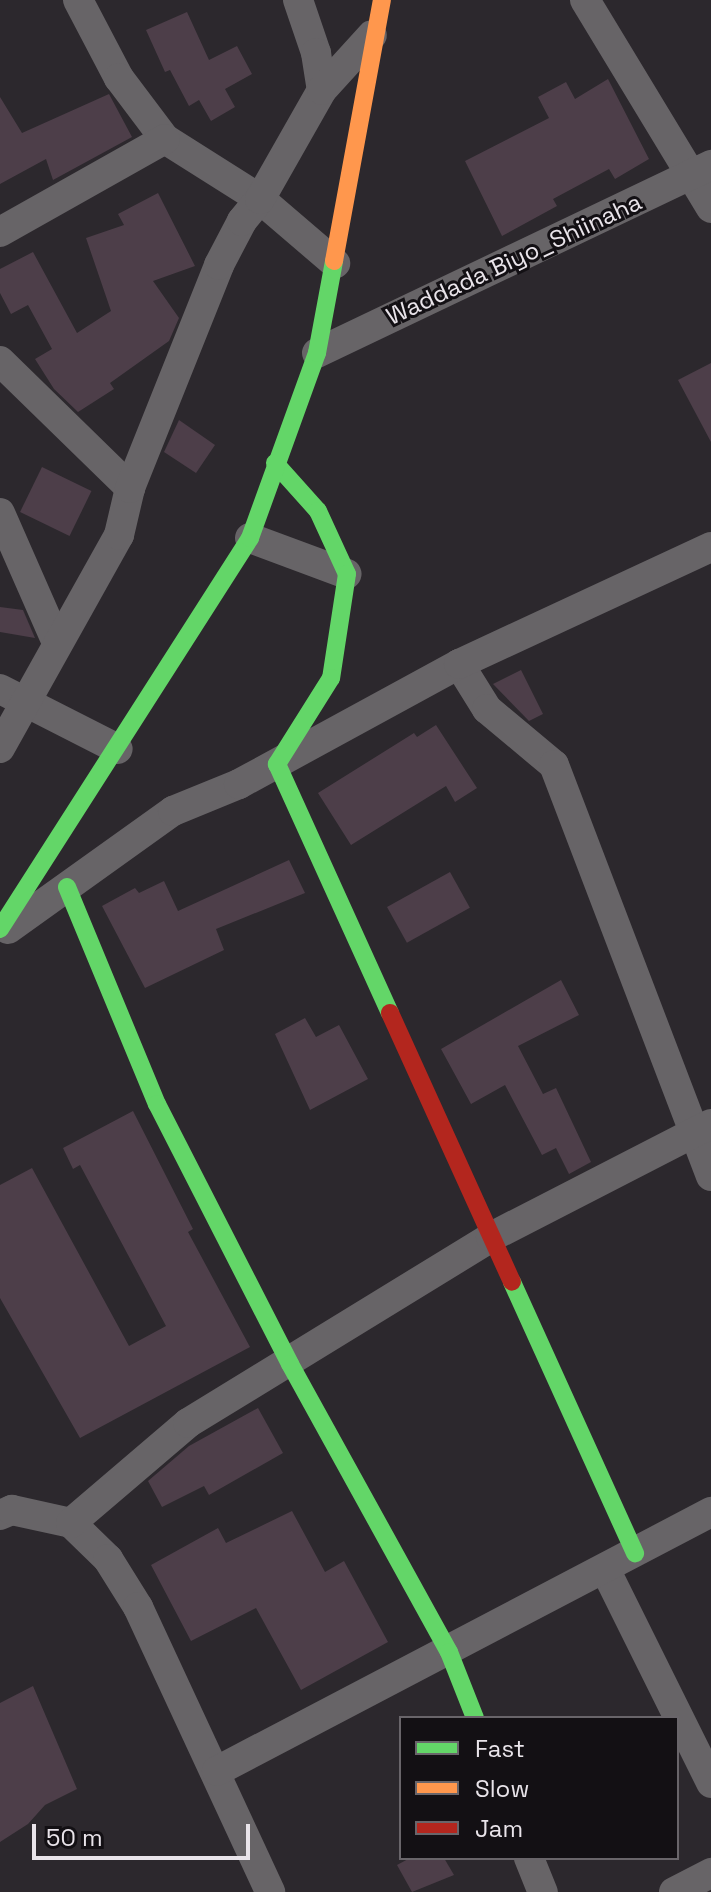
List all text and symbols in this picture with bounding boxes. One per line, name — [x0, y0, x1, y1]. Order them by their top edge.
street label: Waddada Biyo_Shiinaha — [382, 187, 646, 331]
legend — [399, 1716, 679, 1860]
text: Fast — [475, 1733, 525, 1764]
text: Slow — [475, 1773, 529, 1804]
scale bar — [36, 1808, 254, 1858]
text: Jam — [475, 1813, 523, 1844]
text: 50 m — [46, 1822, 103, 1853]

